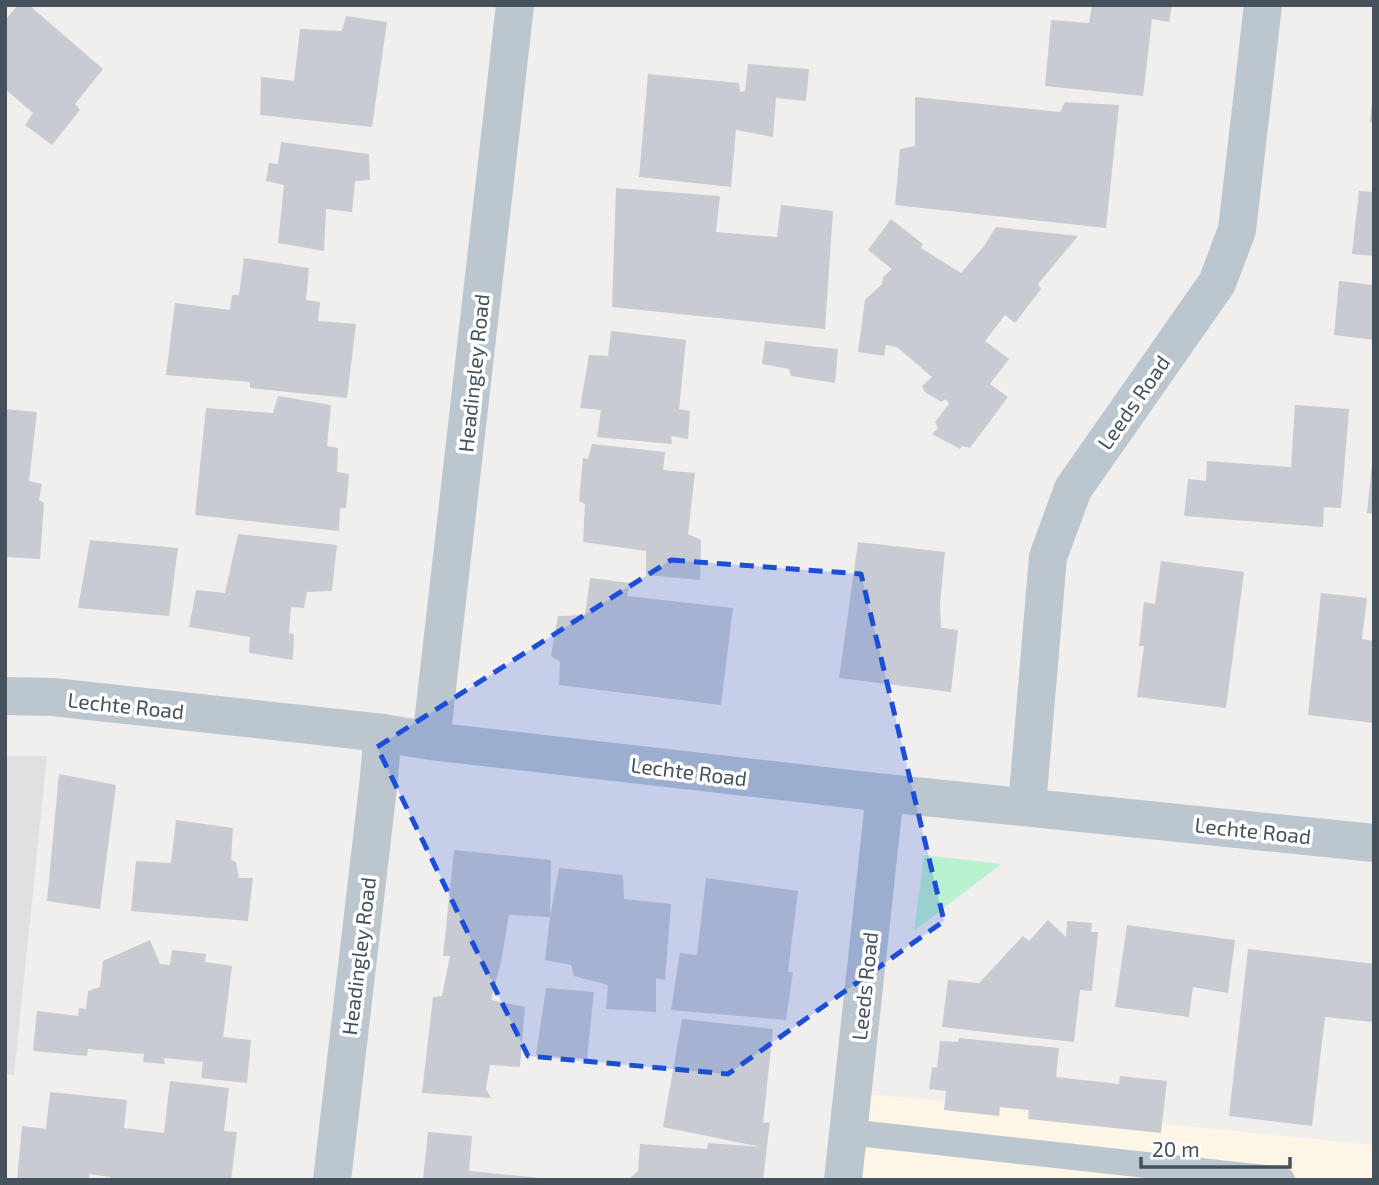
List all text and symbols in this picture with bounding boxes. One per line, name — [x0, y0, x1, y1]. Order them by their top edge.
street label: Headingley Road — [452, 293, 494, 453]
street label: Leeds Road — [1091, 350, 1175, 454]
street label: Lechte Road — [67, 686, 185, 724]
street label: Lechte Road — [629, 751, 749, 791]
street label: Lechte Road — [1194, 811, 1312, 849]
street label: Headingley Road — [336, 875, 380, 1037]
street label: Leeds Road — [846, 930, 882, 1042]
scale bar — [1141, 1126, 1290, 1170]
text: 20 m — [1152, 1136, 1200, 1161]

